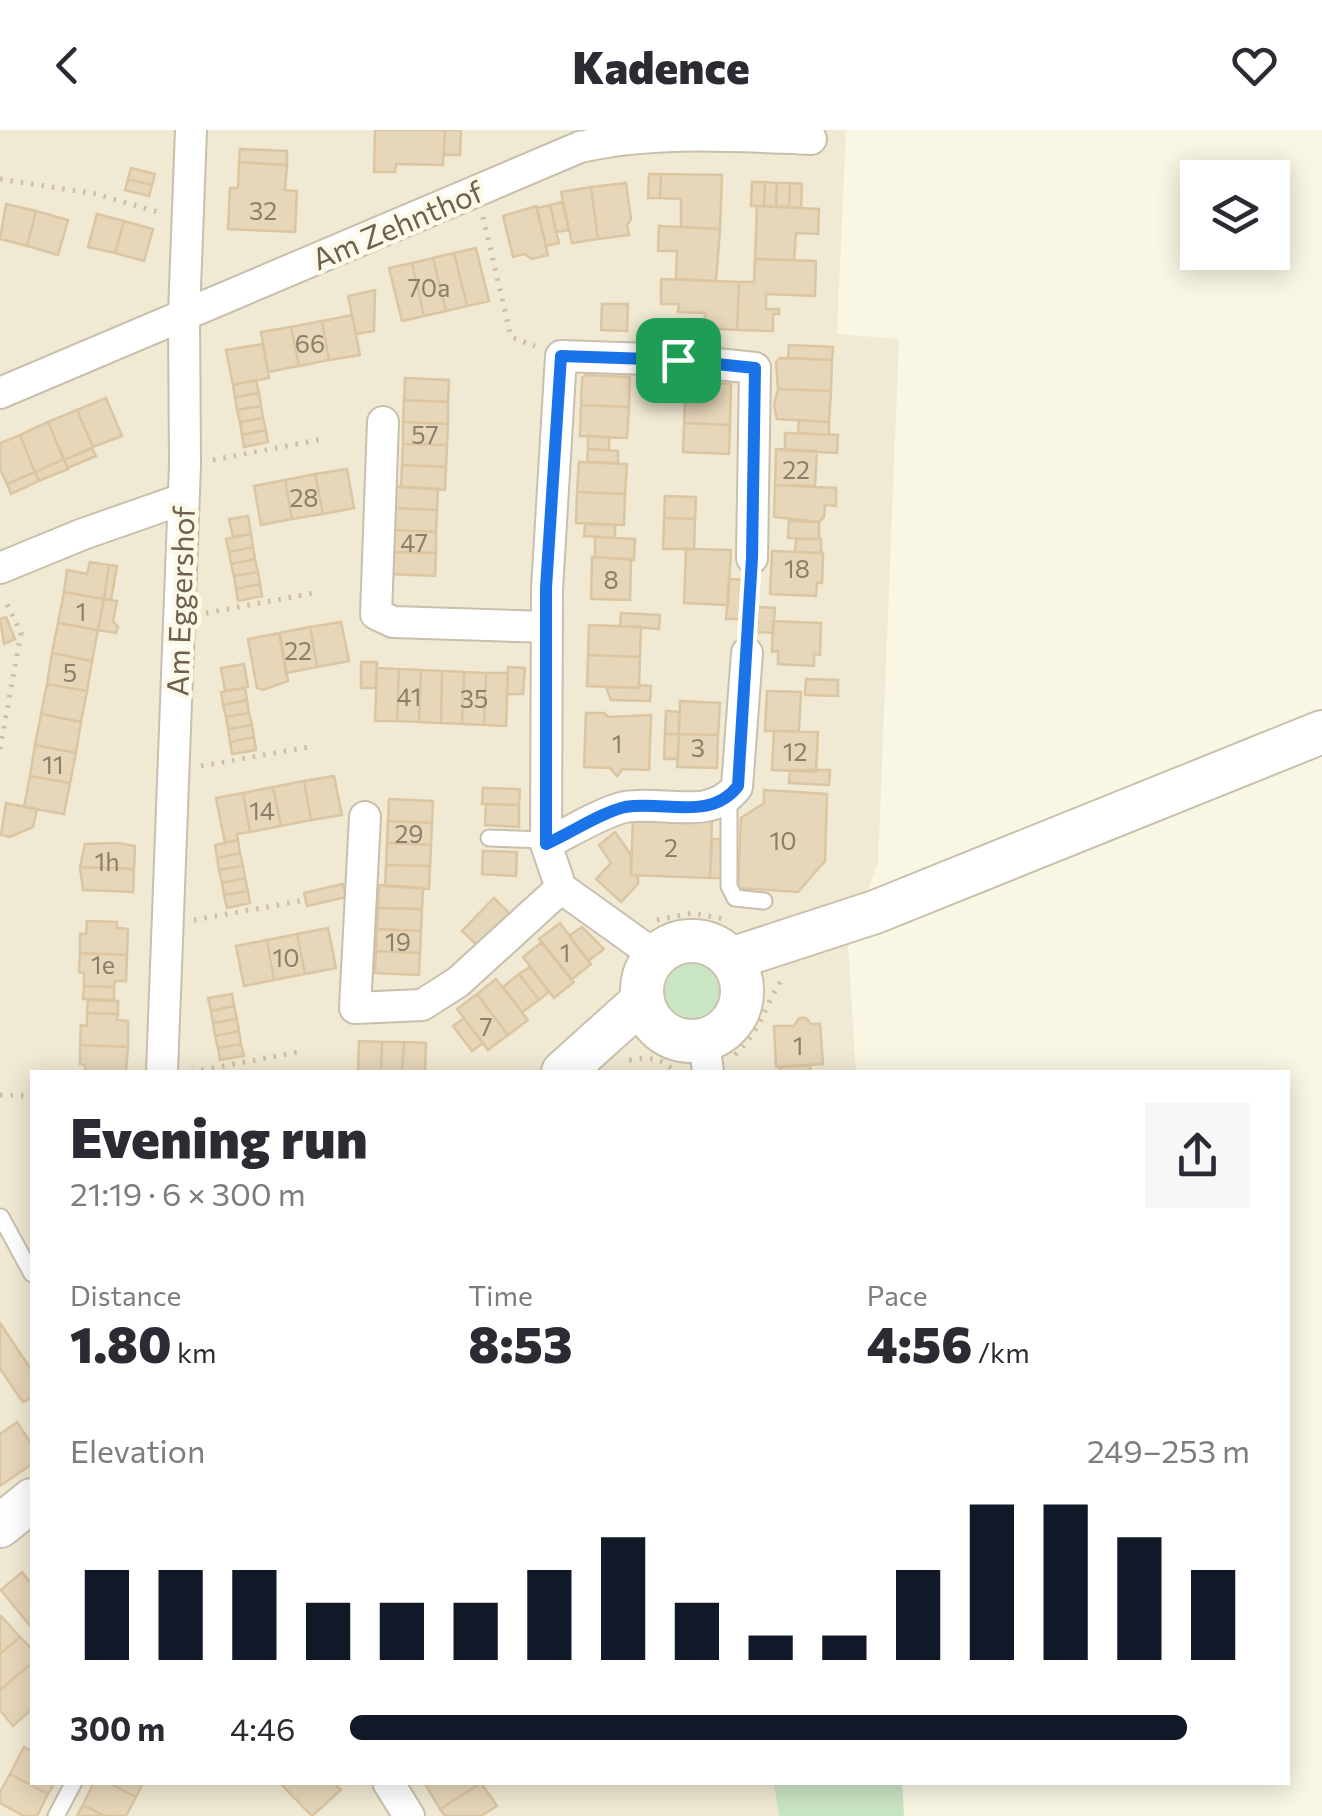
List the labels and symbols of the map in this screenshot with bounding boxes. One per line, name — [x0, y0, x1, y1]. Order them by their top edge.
street label: Am Zehnthof — [306, 171, 488, 277]
house number: 32 — [249, 195, 277, 225]
house number: 70a — [408, 272, 450, 302]
pin — [636, 318, 721, 403]
house number: 66 — [295, 328, 325, 358]
house number: 57 — [411, 419, 439, 449]
house number: 22 — [782, 454, 810, 484]
house number: 28 — [290, 482, 318, 512]
street label: Am Eggershof — [157, 505, 201, 697]
house number: 47 — [400, 527, 428, 557]
house number: 18 — [784, 553, 810, 583]
house number: 8 — [603, 564, 619, 594]
house number: 1 — [76, 596, 86, 626]
house number: 22 — [284, 635, 312, 665]
house number: 5 — [63, 657, 77, 687]
house number: 41 — [397, 681, 421, 711]
house number: 35 — [460, 683, 488, 713]
house number: 1 — [612, 728, 622, 758]
house number: 3 — [691, 732, 705, 762]
house number: 12 — [783, 736, 807, 766]
house number: 11 — [42, 749, 64, 779]
house number: 14 — [249, 795, 275, 825]
house number: 29 — [395, 818, 423, 848]
house number: 10 — [769, 825, 797, 855]
house number: 2 — [664, 832, 678, 862]
house number: 1h — [94, 846, 120, 876]
house number: 19 — [385, 926, 411, 956]
house number: 1 — [560, 937, 570, 967]
house number: 10 — [272, 942, 300, 972]
house number: 1e — [91, 949, 115, 979]
house number: 7 — [479, 1011, 493, 1041]
house number: 1 — [793, 1030, 803, 1060]

